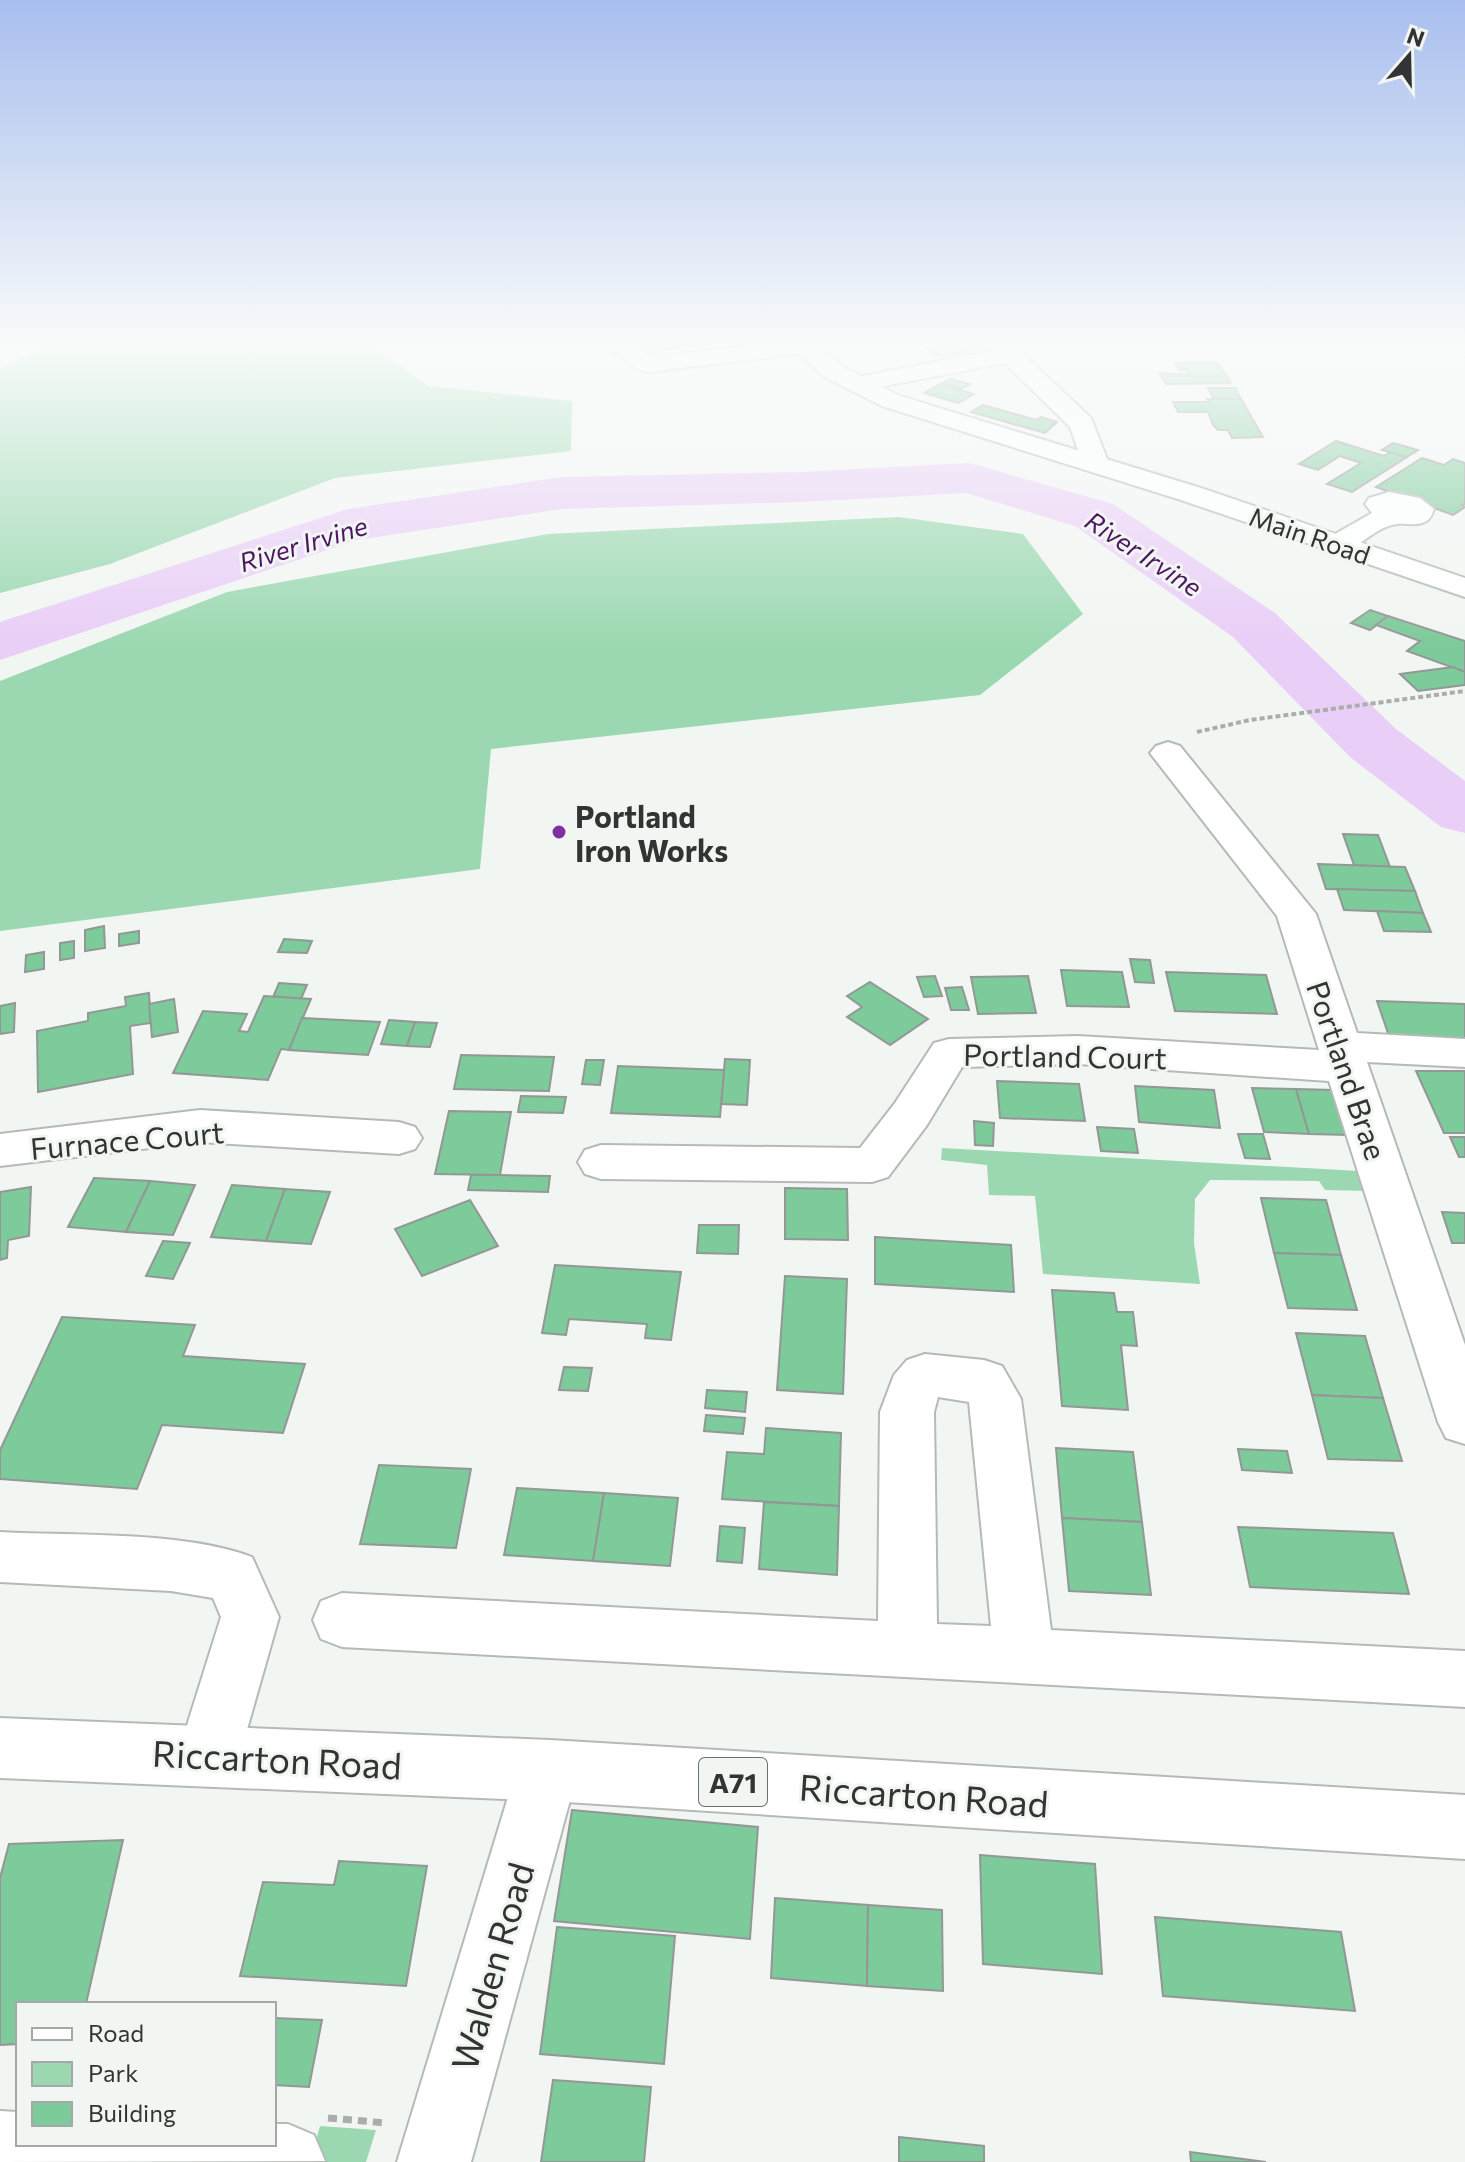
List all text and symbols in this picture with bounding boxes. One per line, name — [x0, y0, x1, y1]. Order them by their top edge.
north arrow — [1369, 16, 1449, 96]
text: N — [1404, 21, 1428, 52]
street label: Main Road — [1246, 500, 1374, 570]
water label: River Irvine — [1080, 504, 1208, 602]
water label: River Irvine — [235, 509, 371, 577]
place label: Portland Iron Works — [575, 797, 728, 868]
marker: Portland Iron Works — [550, 823, 568, 841]
street label: Portland Brae — [1300, 976, 1396, 1164]
street label: Portland Court — [963, 1035, 1167, 1075]
street label: Furnace Court — [29, 1112, 225, 1166]
street label: Riccarton Road — [151, 1729, 403, 1787]
road number: A71 — [699, 1758, 767, 1806]
street label: Riccarton Road — [798, 1763, 1050, 1825]
street label: Walden Road — [440, 1857, 542, 2075]
legend — [16, 2002, 276, 2146]
text: Road — [88, 2018, 144, 2047]
text: Park — [88, 2058, 138, 2087]
text: Building — [88, 2098, 176, 2127]

